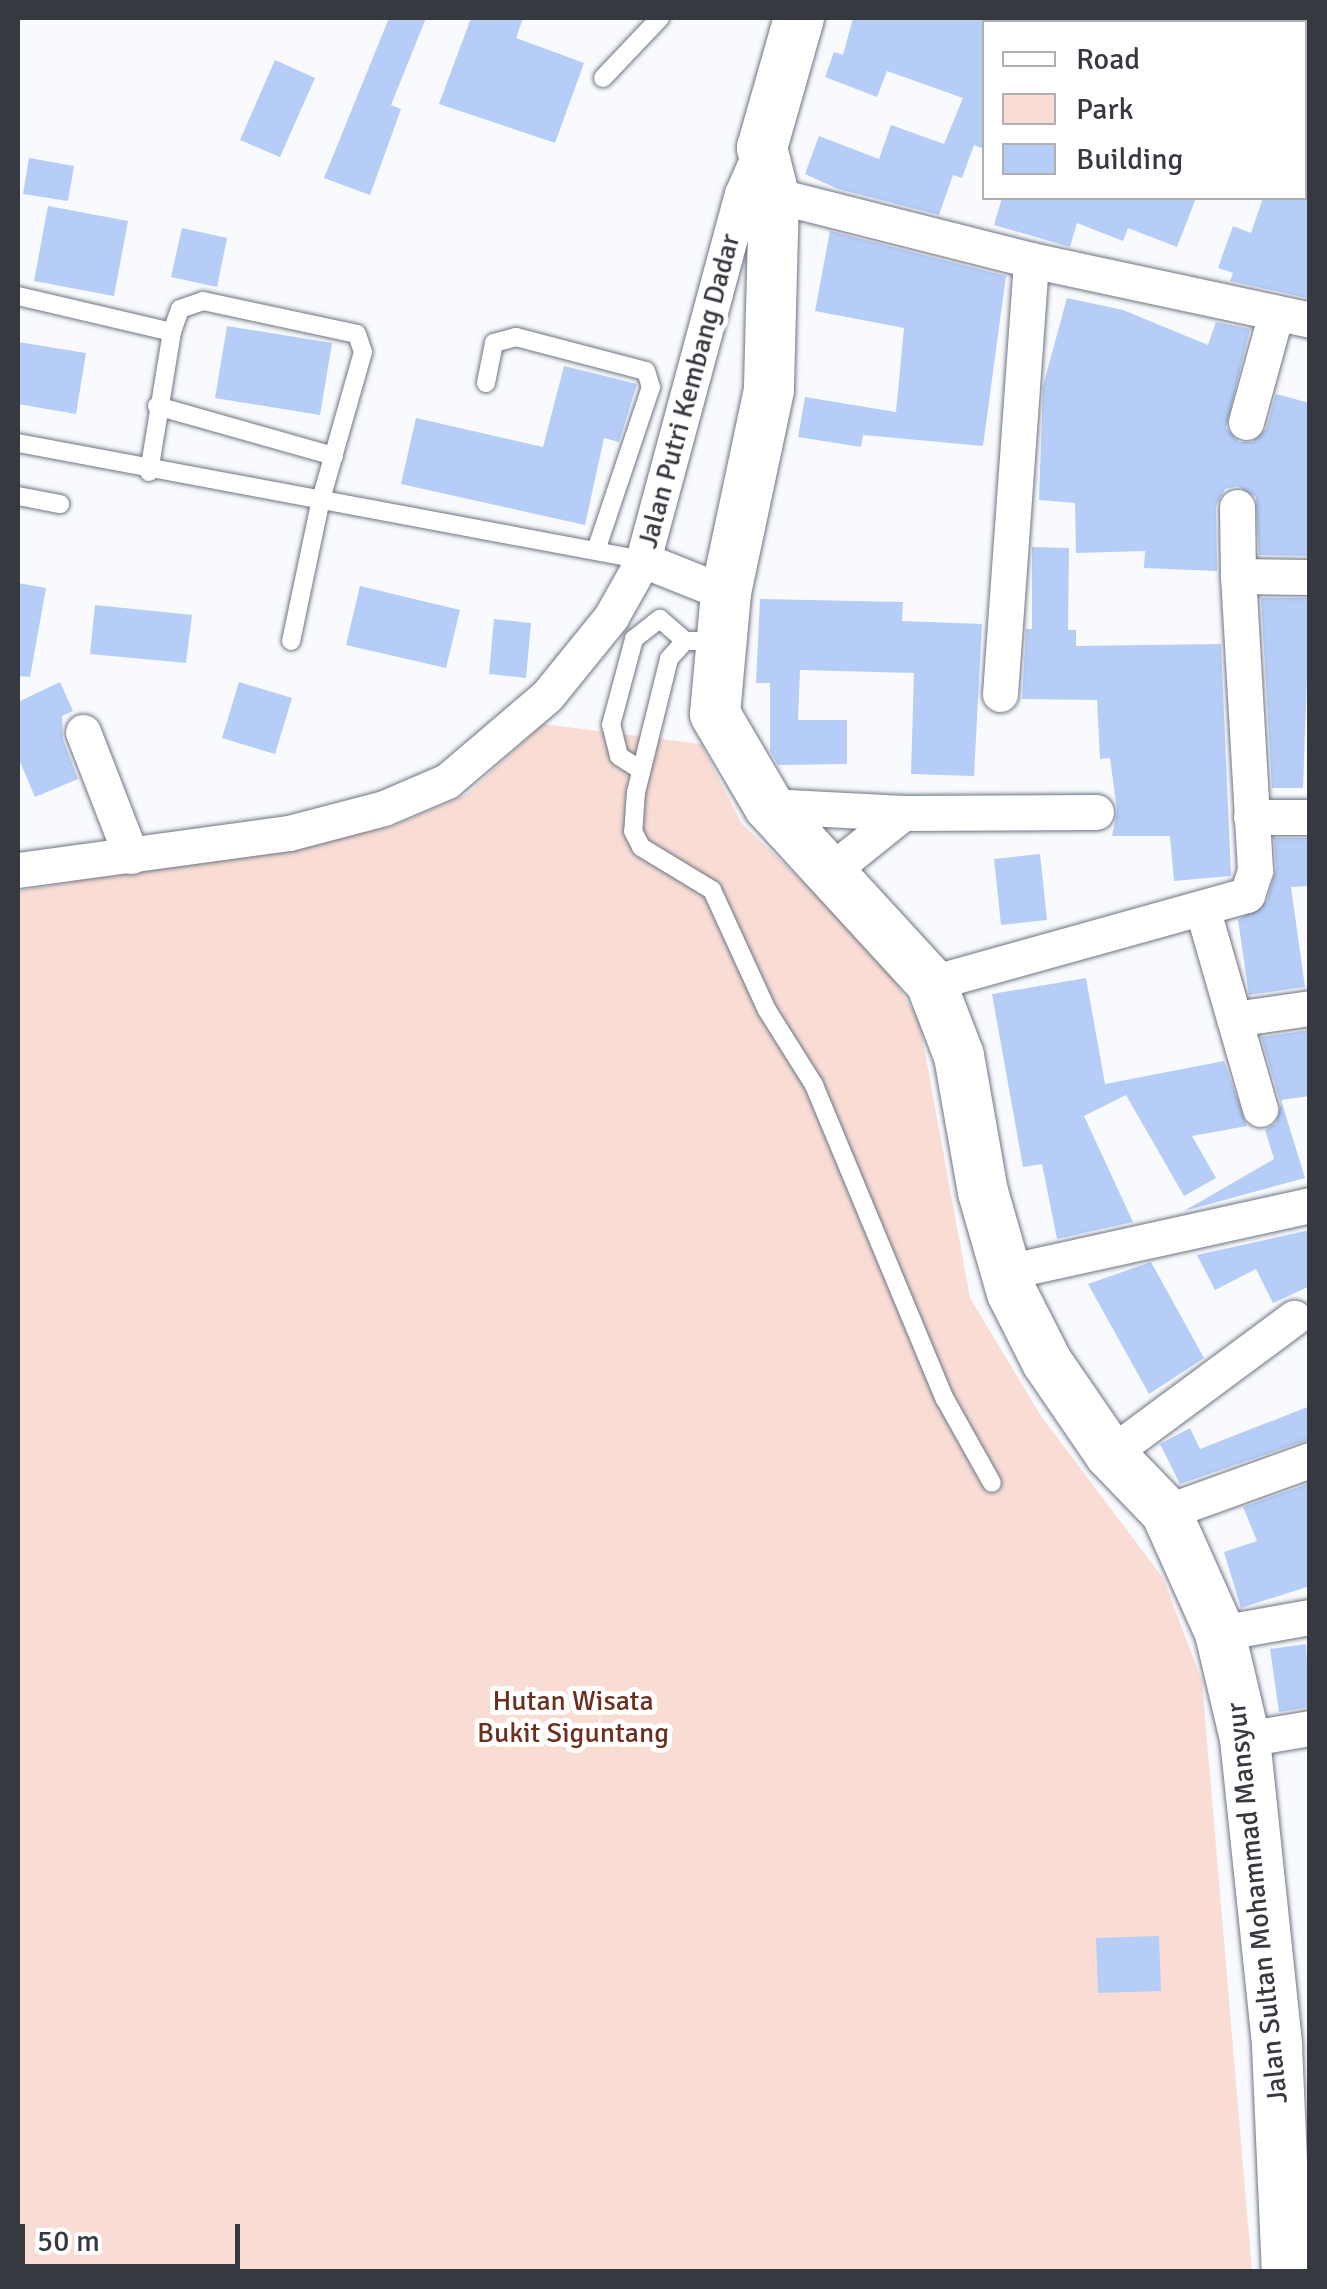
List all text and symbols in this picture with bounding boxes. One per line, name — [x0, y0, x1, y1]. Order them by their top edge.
legend — [982, 20, 1307, 200]
text: Road — [1076, 41, 1140, 78]
text: Park — [1076, 91, 1134, 128]
text: Building — [1076, 141, 1183, 178]
street label: Jalan Putri Kembang Dadar — [631, 230, 747, 552]
park label: Hutan Wisata Bukit Siguntang — [477, 1684, 669, 1750]
street label: Jalan Sultan Mohammad Mansyur — [1219, 1701, 1295, 2105]
scale bar — [25, 2204, 245, 2266]
text: 50 m — [37, 2223, 100, 2260]

